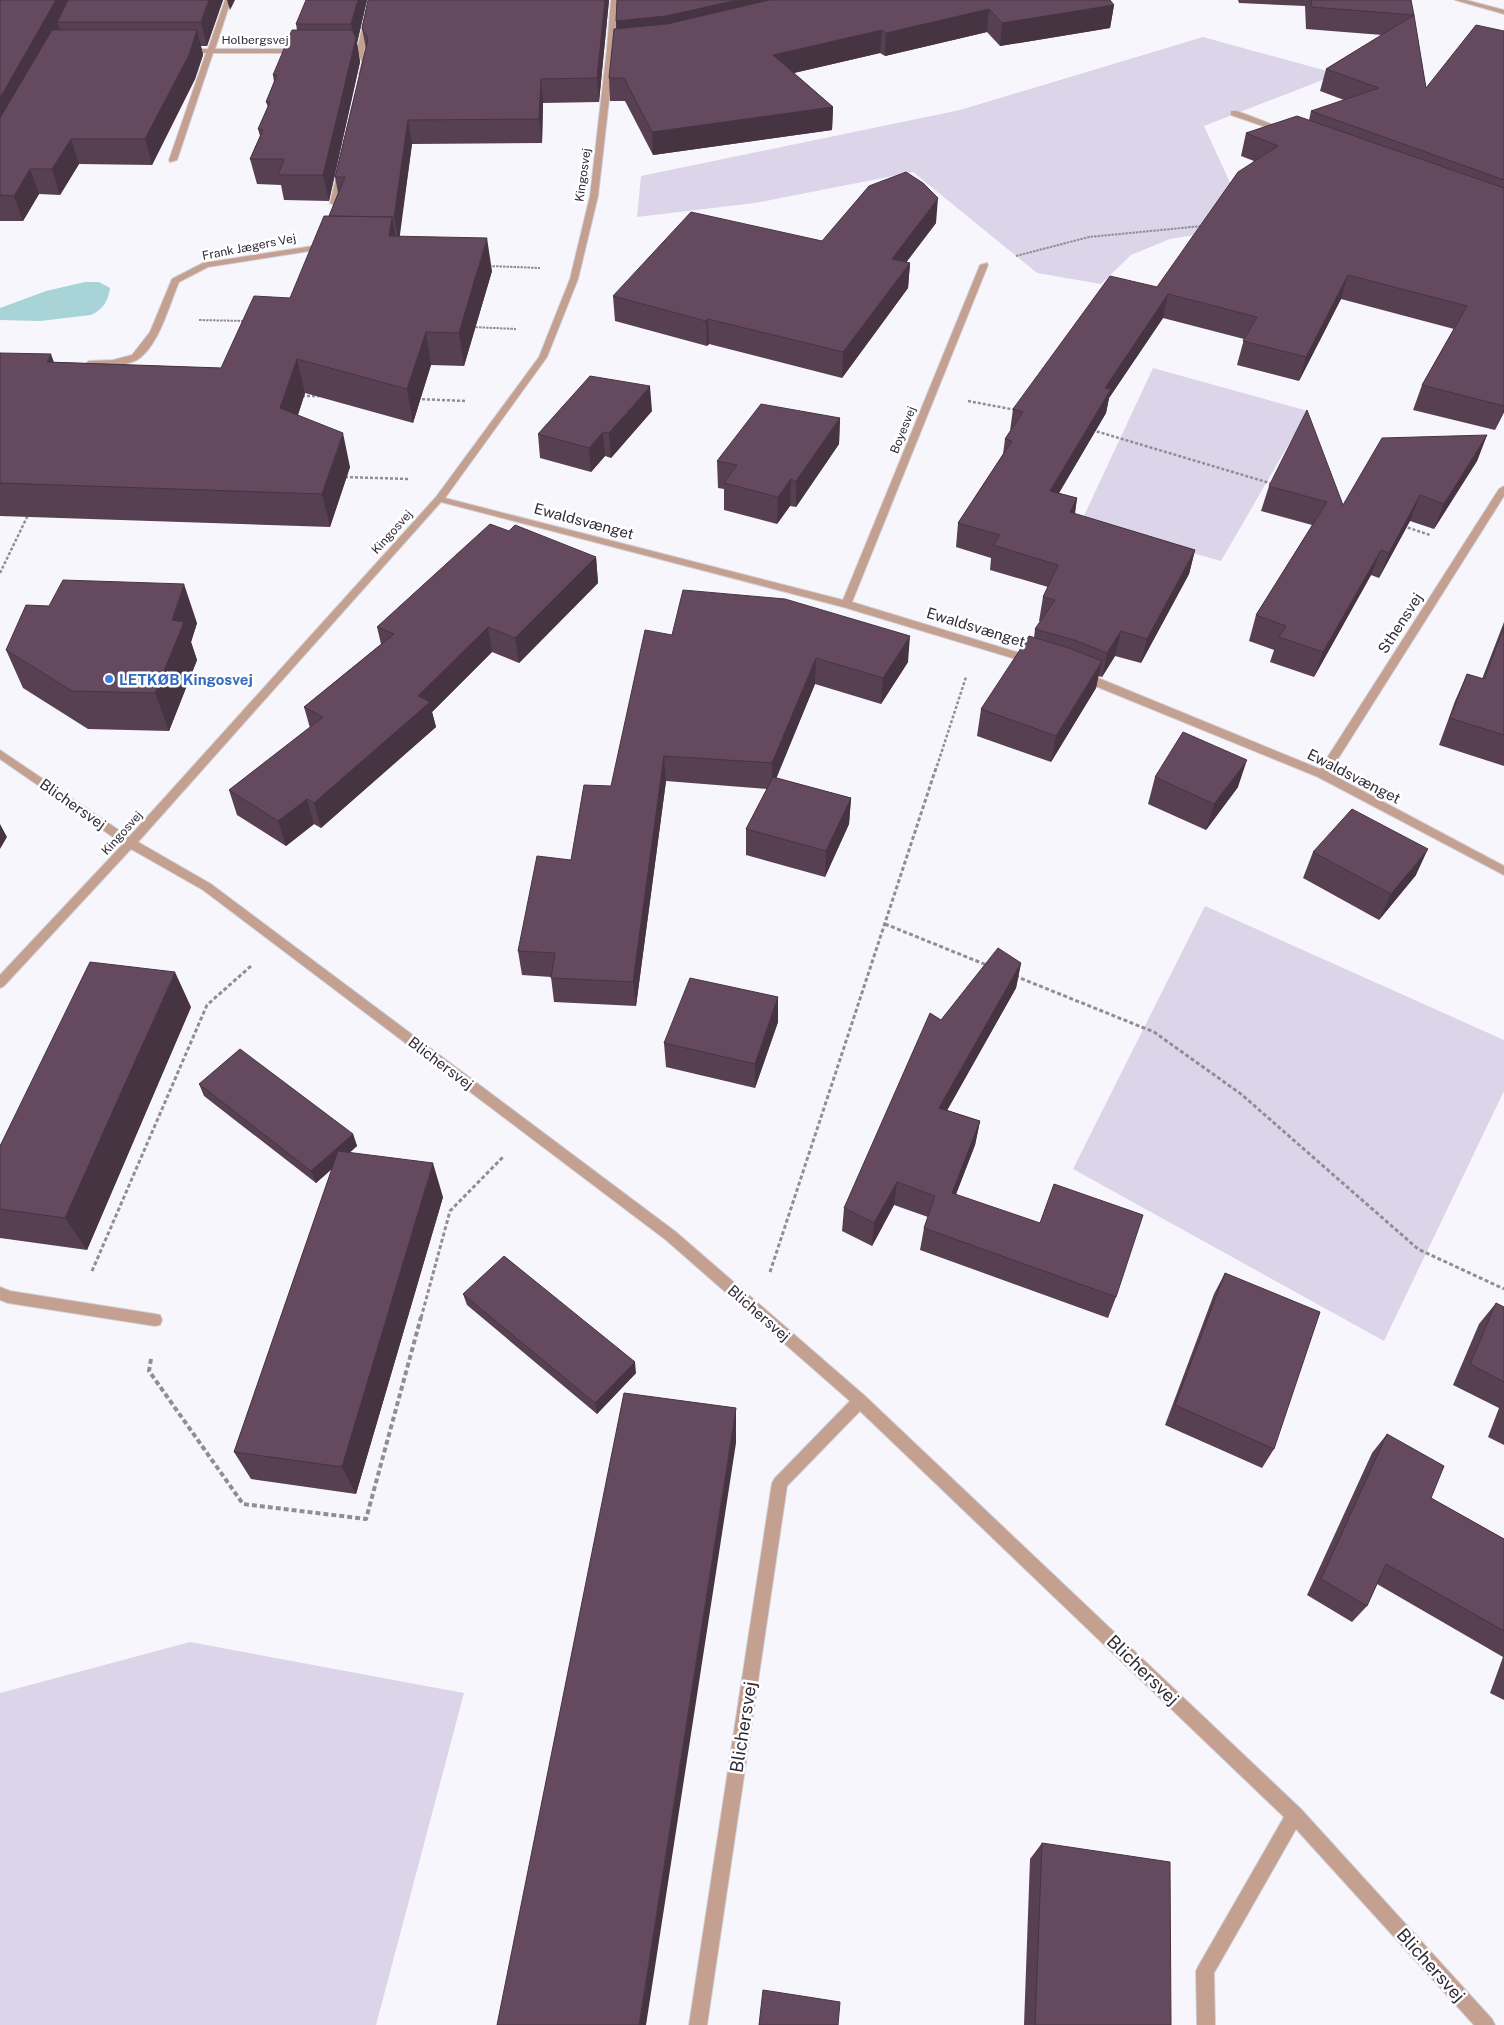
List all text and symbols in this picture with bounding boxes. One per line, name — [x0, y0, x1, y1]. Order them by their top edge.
street label: Holbergsvej — [221, 33, 289, 47]
street label: Kingosvej — [572, 147, 594, 203]
street label: Frank Jægers Vej — [201, 231, 297, 263]
street label: Boyesvej — [887, 404, 919, 456]
street label: Ewaldsvænget — [532, 500, 636, 543]
street label: Kingosvej — [369, 507, 415, 557]
street label: Sthensvej — [1374, 590, 1426, 656]
street label: Ewaldsvænget — [925, 604, 1028, 650]
place label: LETKØB Kingosvej — [119, 671, 253, 688]
marker: LETKØB Kingosvej — [103, 673, 115, 685]
street label: Ewaldsvænget — [1305, 745, 1404, 807]
street label: Blichersvej — [37, 775, 109, 833]
street label: Kingosvej — [99, 808, 145, 858]
street label: Blichersvej — [405, 1033, 477, 1093]
street label: Blichersvej — [724, 1281, 794, 1345]
street label: Blichersvej — [1103, 1630, 1183, 1710]
street label: Blichersvej — [725, 1680, 761, 1774]
street label: Blichersvej — [1392, 1924, 1470, 2006]

